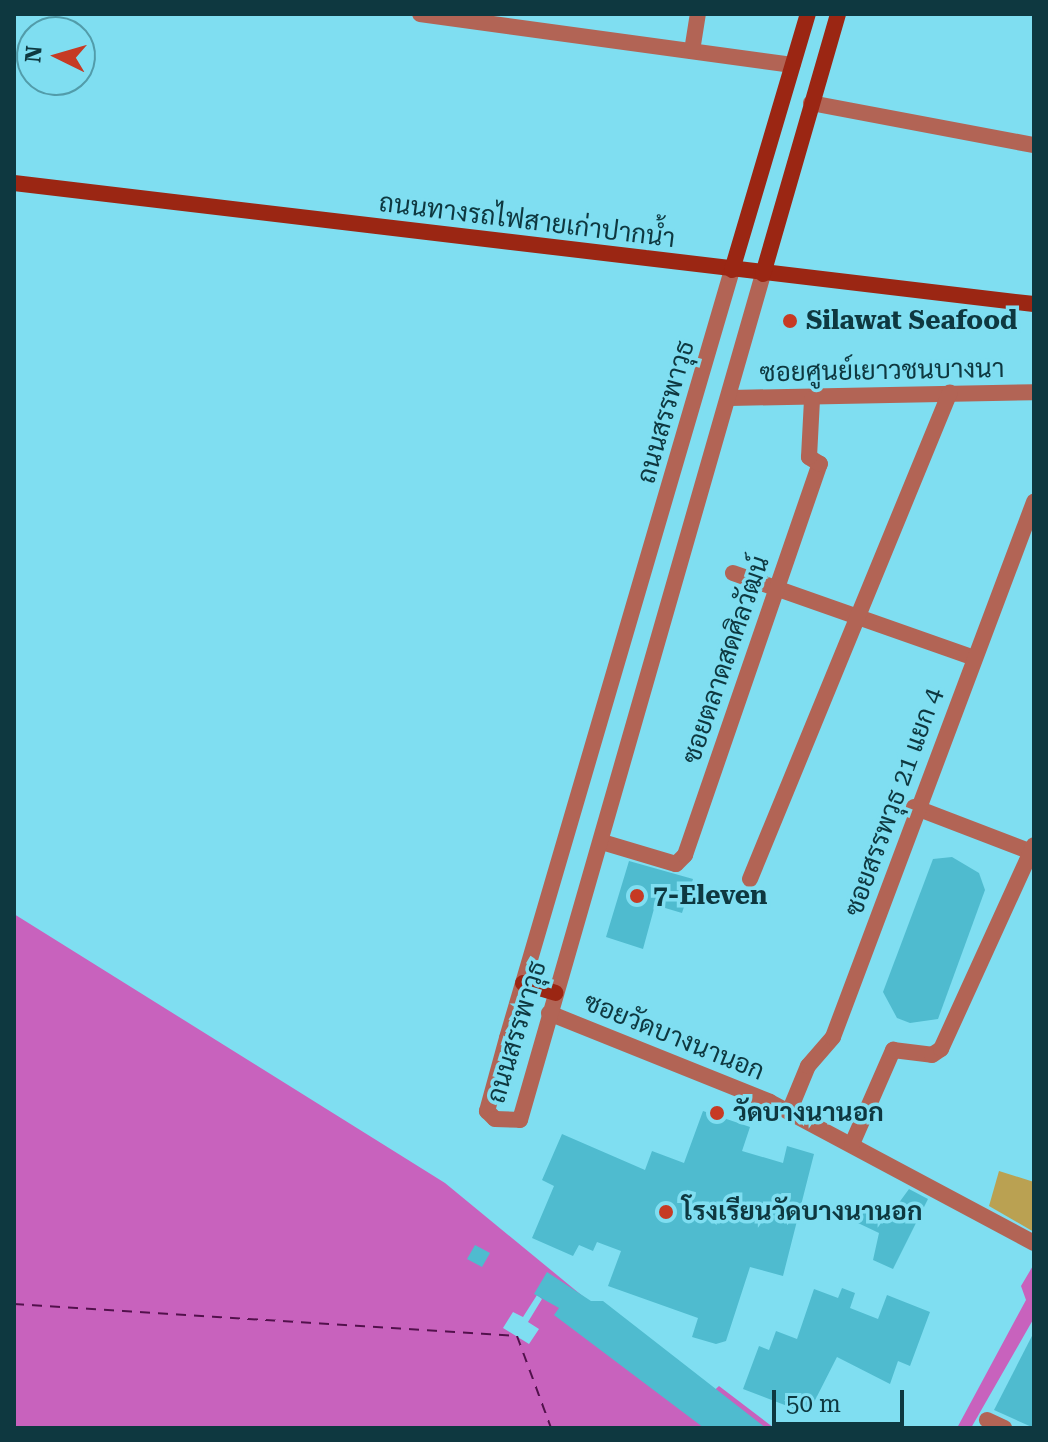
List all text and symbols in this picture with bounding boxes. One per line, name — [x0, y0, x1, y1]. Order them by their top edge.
north arrow — [16, 16, 96, 96]
text: N — [20, 45, 47, 64]
street label: ถนนทางรถไฟสายเก่าปากน้ำ — [377, 187, 677, 255]
place label: Silawat Seafood — [806, 305, 1017, 337]
marker: Silawat Seafood — [781, 312, 799, 330]
street label: ถนนสรรพาวุธ — [631, 337, 701, 487]
street label: ซอยศูนย์เยาวชนบางนา — [759, 353, 1005, 389]
street label: ซอยตลาดสดศิลวัฒน์ — [676, 552, 776, 768]
street label: ซอยสรรพวุธ 21 แยก 4 — [838, 684, 950, 920]
place label: 7-Eleven — [653, 880, 767, 912]
marker: 7-Eleven — [628, 887, 646, 905]
street label: ถนนสรรพาวุธ — [481, 957, 553, 1107]
street label: ซอยวัดบางนานอก — [579, 987, 769, 1087]
place label: วัดบางนานอก — [733, 1097, 884, 1129]
marker: วัดบางนานอก — [708, 1104, 726, 1122]
place label: โรงเรียนวัดบางนานอก — [682, 1196, 922, 1228]
marker: โรงเรียนวัดบางนานอก — [657, 1203, 675, 1221]
scale bar — [776, 1374, 908, 1424]
text: 50 m — [786, 1390, 841, 1418]

